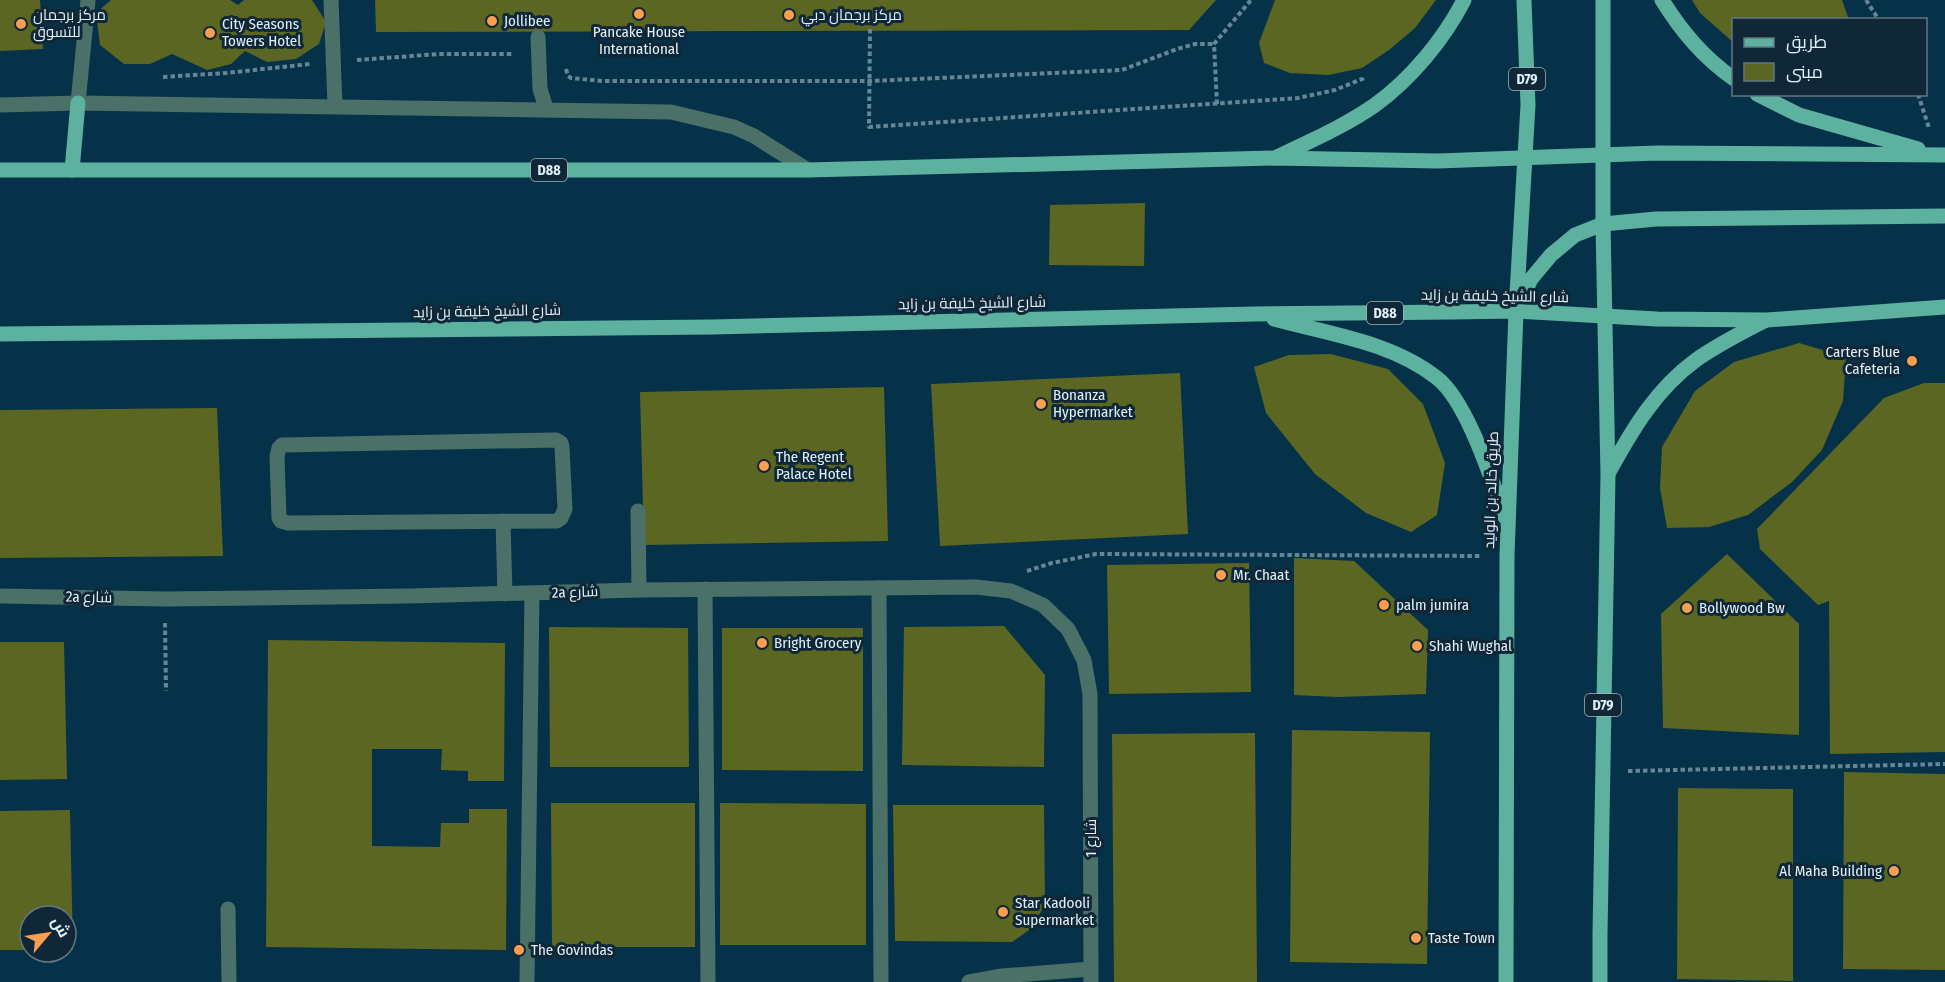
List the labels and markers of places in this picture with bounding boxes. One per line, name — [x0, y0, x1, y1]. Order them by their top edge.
place label: مركز برجمان للتسوق — [33, 6, 106, 42]
place label: مركز برجمان دبي — [801, 6, 902, 27]
marker: Pancake House International — [632, 7, 646, 21]
marker: مركز برجمان دبي — [782, 8, 796, 22]
place label: Jollibee — [504, 12, 551, 30]
marker: Jollibee — [485, 14, 499, 28]
place label: City Seasons Towers Hotel — [222, 15, 301, 50]
marker: مركز برجمان للتسوق — [14, 17, 28, 31]
place label: Pancake House International — [593, 23, 685, 58]
marker: City Seasons Towers Hotel — [203, 26, 217, 40]
place label: Carters Blue Cafeteria — [1825, 343, 1900, 378]
marker: Carters Blue Cafeteria — [1905, 354, 1919, 368]
place label: Bonanza Hypermarket — [1053, 386, 1133, 421]
marker: Bonanza Hypermarket — [1034, 397, 1048, 411]
place label: The Regent Palace Hotel — [776, 448, 852, 483]
marker: The Regent Palace Hotel — [757, 459, 771, 473]
place label: Mr. Chaat — [1233, 566, 1289, 584]
marker: Mr. Chaat — [1214, 568, 1228, 582]
place label: palm jumira — [1396, 596, 1469, 614]
marker: palm jumira — [1377, 598, 1391, 612]
place label: Bollywood Bw — [1699, 599, 1785, 617]
marker: Bollywood Bw — [1680, 601, 1694, 615]
place label: Bright Grocery — [774, 634, 862, 652]
marker: Bright Grocery — [755, 636, 769, 650]
place label: Shahi Wughal — [1429, 637, 1512, 655]
marker: Shahi Wughal — [1410, 639, 1424, 653]
place label: Al Maha Building — [1779, 862, 1882, 880]
marker: Al Maha Building — [1887, 864, 1901, 878]
place label: Star Kadooli Supermarket — [1015, 894, 1094, 929]
marker: Star Kadooli Supermarket — [996, 905, 1010, 919]
place label: Taste Town — [1428, 929, 1495, 947]
marker: Taste Town — [1409, 931, 1423, 945]
place label: The Govindas — [531, 941, 613, 959]
marker: The Govindas — [512, 943, 526, 957]

